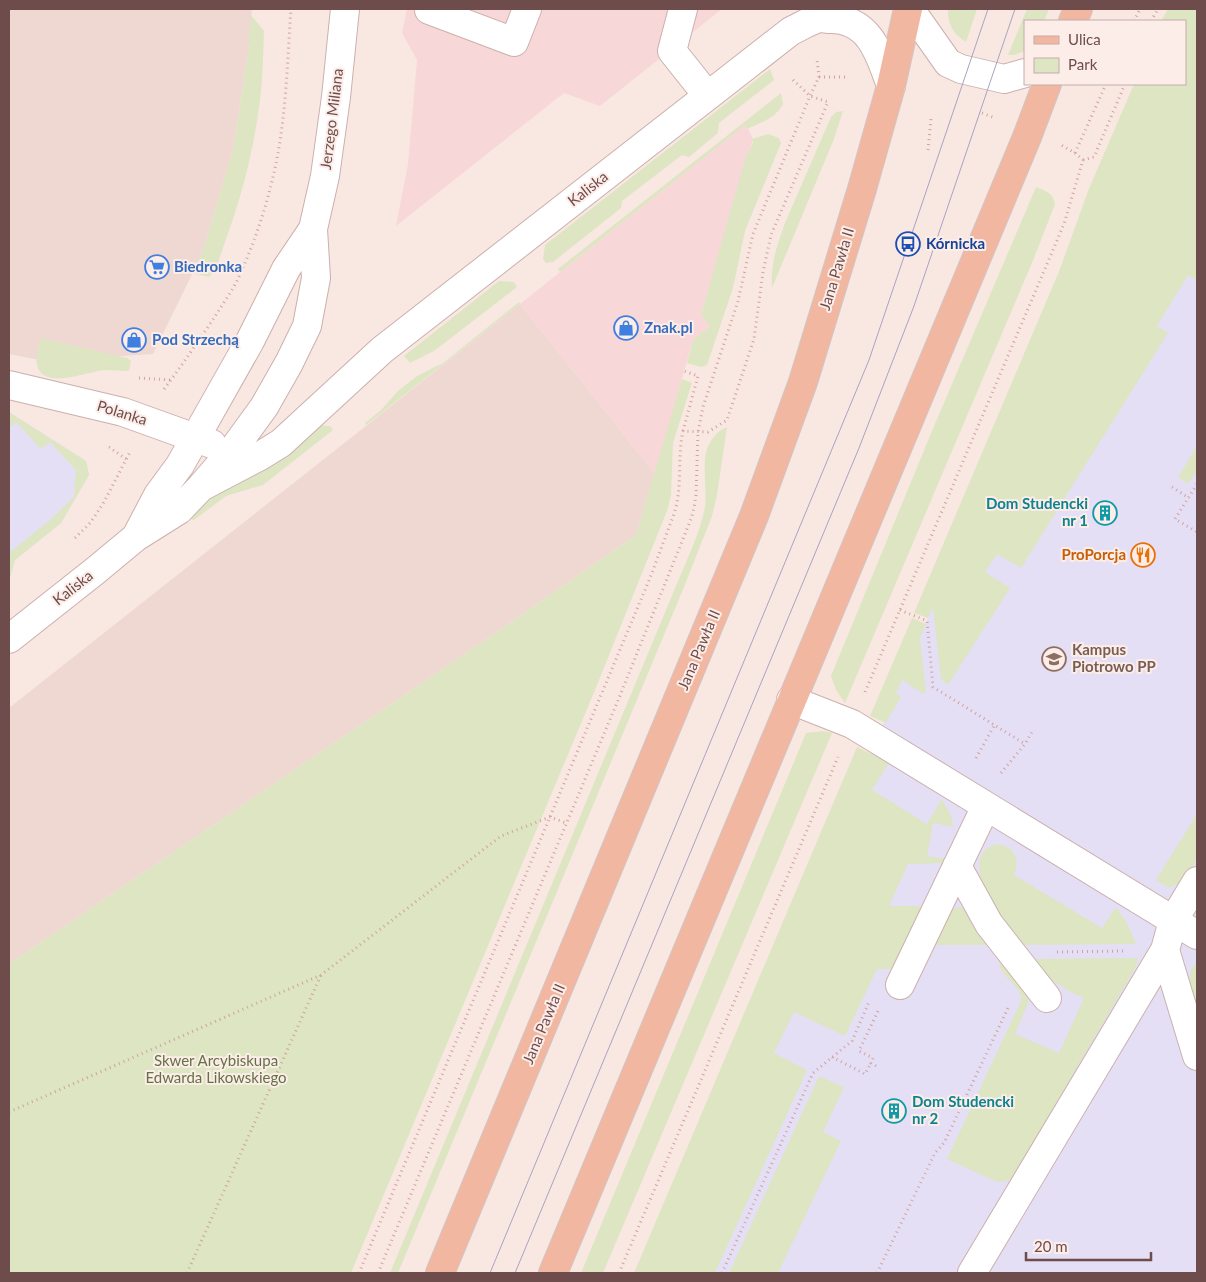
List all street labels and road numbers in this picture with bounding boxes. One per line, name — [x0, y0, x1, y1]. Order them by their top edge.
street label: Jerzego Miliana — [316, 67, 346, 171]
street label: Kaliska — [564, 167, 611, 209]
street label: Jana Pawła II — [815, 225, 857, 312]
street label: Polanka — [95, 396, 150, 428]
street label: Kaliska — [49, 566, 96, 608]
street label: Jana Pawła II — [673, 607, 723, 692]
street label: Jana Pawła II — [518, 981, 568, 1066]

